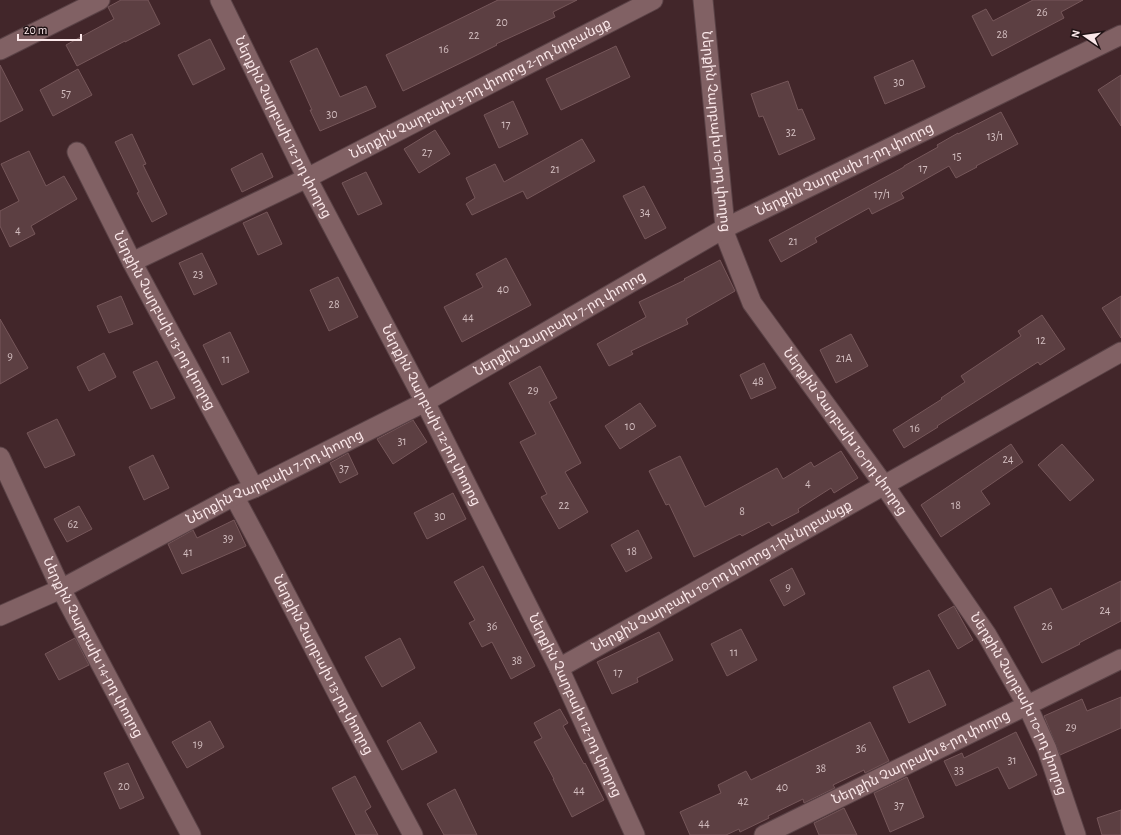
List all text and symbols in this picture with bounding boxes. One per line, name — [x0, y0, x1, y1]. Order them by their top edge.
house number: 26 — [1036, 6, 1048, 18]
scale bar — [18, 16, 81, 42]
street label: Ներքին Չարբախ 3-րդ փողոց 2-րդ նրբանցք — [348, 16, 613, 162]
house number: 20 — [496, 16, 508, 28]
north arrow — [1065, 16, 1105, 56]
text: 20 m — [24, 24, 47, 36]
house number: 28 — [996, 28, 1008, 40]
house number: 22 — [469, 29, 480, 41]
text: N — [1070, 29, 1082, 39]
street label: Ներքին Չարբախ 10-րդ փողոց — [699, 30, 732, 233]
street label: Ներքին Չարբախ 12-րդ փողոց — [232, 34, 334, 220]
house number: 16 — [439, 43, 449, 55]
house number: 30 — [893, 76, 905, 88]
house number: 57 — [61, 87, 71, 99]
house number: 30 — [326, 108, 338, 120]
house number: 17 — [501, 118, 511, 130]
street label: Ներքին Չարբախ 7-րդ փողոց — [754, 121, 936, 219]
house number: 32 — [786, 126, 797, 138]
house number: 13/1 — [987, 130, 1003, 142]
house number: 27 — [422, 146, 432, 158]
house number: 15 — [952, 150, 962, 162]
house number: 17 — [918, 162, 928, 174]
house number: 21 — [550, 163, 560, 175]
house number: 17/1 — [874, 188, 890, 200]
house number: 34 — [640, 206, 651, 218]
house number: 4 — [15, 224, 21, 236]
street label: Ներքին Չարբախ 13-րդ փողոց — [111, 229, 218, 412]
house number: 21 — [788, 235, 798, 247]
house number: 23 — [193, 268, 203, 280]
street label: Ներքին Չարբախ 7-րդ փողոց — [472, 269, 648, 379]
house number: 40 — [497, 283, 509, 295]
house number: 28 — [328, 298, 340, 310]
house number: 44 — [462, 311, 474, 323]
street label: Ներքին Չարբախ 12-րդ փողոց — [379, 323, 483, 508]
house number: 12 — [1036, 334, 1046, 346]
street label: Ներքին Չարբախ 10-րդ փողոց — [780, 346, 910, 518]
house number: 9 — [7, 350, 13, 362]
house number: 21A — [836, 352, 852, 364]
house number: 11 — [222, 353, 230, 365]
house number: 48 — [752, 375, 764, 387]
house number: 29 — [527, 384, 539, 396]
house number: 10 — [625, 420, 635, 432]
house number: 16 — [910, 422, 920, 434]
street label: Ներքին Չարբախ 7-րդ փողոց — [184, 427, 365, 527]
house number: 31 — [397, 435, 407, 447]
house number: 24 — [1002, 453, 1014, 465]
house number: 37 — [339, 462, 349, 474]
house number: 4 — [805, 477, 811, 489]
street label: Ներքին Չարբախ 10-րդ փողոց 1-ին նրբանցք — [590, 498, 854, 655]
house number: 22 — [559, 499, 570, 511]
house number: 18 — [951, 499, 961, 511]
house number: 8 — [739, 505, 745, 517]
house number: 30 — [434, 510, 446, 522]
house number: 62 — [67, 518, 79, 530]
house number: 39 — [223, 532, 234, 544]
house number: 18 — [627, 545, 637, 557]
house number: 41 — [183, 546, 193, 558]
street label: Ներքին Չարբախ 14-րդ փողոց — [40, 555, 145, 740]
street label: Ներքին Չարբախ 13-րդ փողոց — [270, 573, 376, 757]
house number: 9 — [785, 581, 791, 593]
house number: 24 — [1099, 604, 1111, 616]
street label: Ներքին Չարբախ 10-րդ փողոց — [967, 611, 1069, 797]
street label: Ներքին Չարբախ 12-րդ փողոց — [526, 612, 624, 800]
house number: 36 — [487, 620, 498, 632]
house number: 26 — [1041, 620, 1053, 632]
house number: 11 — [730, 646, 738, 658]
house number: 38 — [512, 654, 523, 666]
house number: 17 — [613, 666, 623, 678]
street label: Ներքին Չարբախ 8-րդ փողոց — [830, 708, 1012, 807]
house number: 29 — [1065, 721, 1077, 733]
house number: 19 — [193, 738, 203, 750]
house number: 36 — [856, 742, 867, 754]
house number: 31 — [1007, 754, 1017, 766]
house number: 38 — [816, 762, 827, 774]
house number: 33 — [954, 764, 964, 776]
house number: 20 — [118, 780, 130, 792]
house number: 40 — [776, 781, 788, 793]
house number: 44 — [573, 784, 585, 796]
house number: 42 — [737, 795, 749, 807]
house number: 37 — [894, 799, 904, 811]
house number: 44 — [698, 817, 710, 829]

